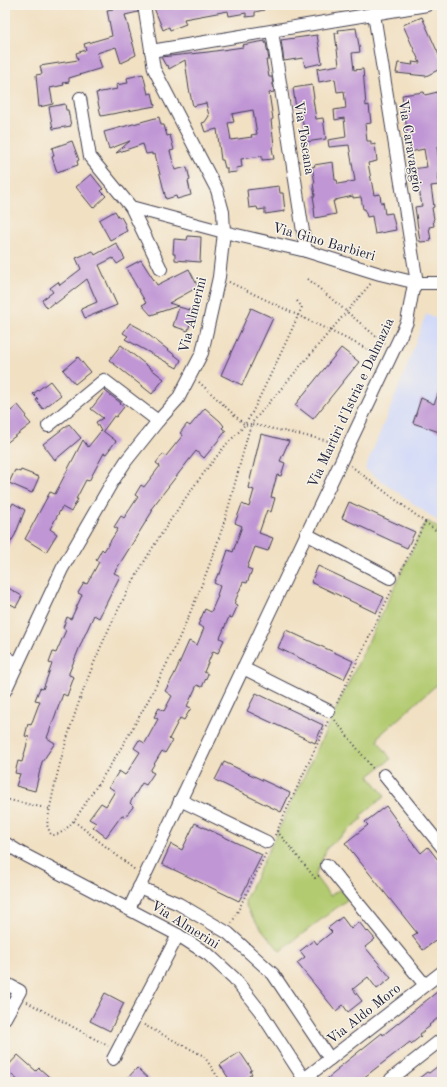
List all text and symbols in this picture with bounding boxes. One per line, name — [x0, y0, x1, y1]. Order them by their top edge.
street label: Via Caravaggio — [396, 99, 424, 193]
street label: Via Toscana — [291, 100, 317, 176]
street label: Via Gino Barbieri — [271, 221, 377, 263]
street label: Via Almerini — [177, 275, 209, 354]
street label: Via Martiri d'Istria e Dalmazia — [305, 316, 397, 490]
street label: Via Almerini — [148, 898, 222, 952]
street label: Via Aldo Moro — [325, 981, 403, 1047]

